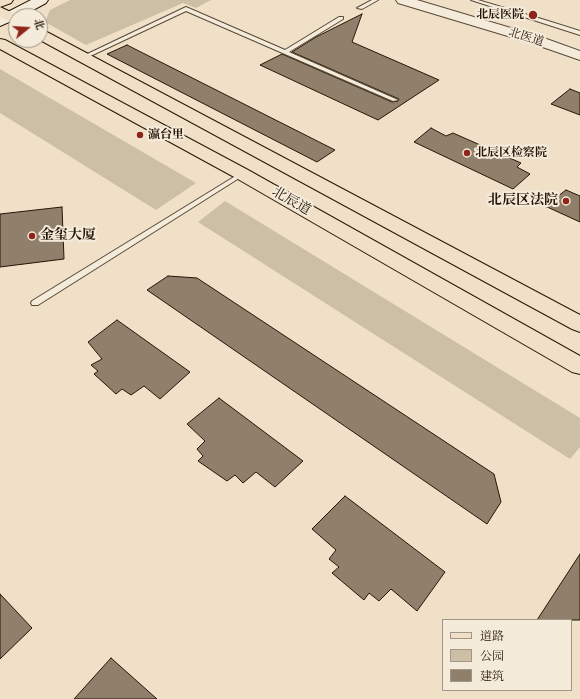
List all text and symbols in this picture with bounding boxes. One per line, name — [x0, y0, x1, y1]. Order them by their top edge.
north arrow — [8, 8, 48, 48]
place label: 北辰医院 — [476, 8, 524, 22]
marker: 北辰医院 — [527, 9, 539, 21]
text: 北 — [31, 17, 47, 32]
street label: 北医道 — [507, 26, 545, 50]
place label: 瀛台里 — [148, 128, 184, 142]
marker: 瀛台里 — [135, 130, 145, 140]
place label: 北辰区检察院 — [475, 146, 547, 160]
marker: 北辰区检察院 — [462, 148, 472, 158]
street label: 北辰道 — [269, 184, 313, 220]
place label: 北辰区法院 — [488, 193, 558, 209]
marker: 北辰区法院 — [561, 196, 571, 206]
place label: 金玺大厦 — [40, 228, 96, 244]
marker: 金玺大厦 — [27, 231, 37, 241]
legend — [442, 619, 572, 691]
text: 道路 — [480, 629, 504, 644]
text: 公园 — [480, 649, 504, 664]
text: 建筑 — [480, 669, 504, 684]

